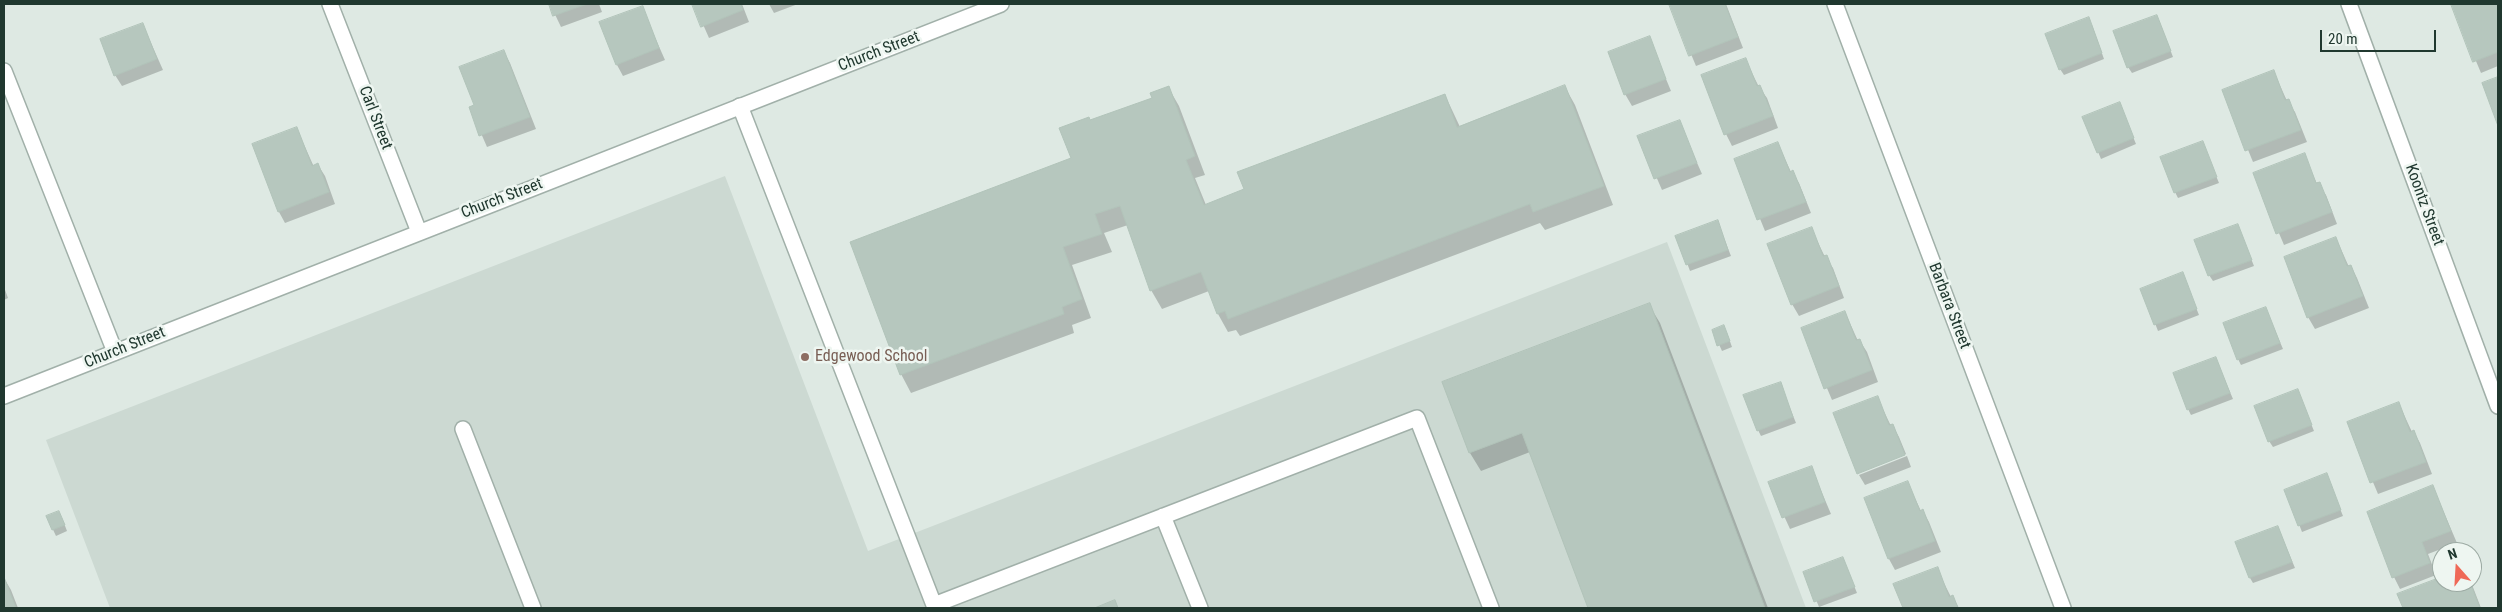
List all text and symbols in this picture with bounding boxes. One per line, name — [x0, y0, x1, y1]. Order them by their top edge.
scale bar — [2322, 20, 2438, 52]
street label: Church Street — [836, 28, 922, 76]
text: 20 m — [2328, 30, 2358, 48]
street label: Carl Street — [354, 84, 396, 152]
street label: Koontz Street — [2400, 162, 2448, 248]
street label: Church Street — [459, 175, 545, 223]
street label: Barbara Street — [1924, 260, 1974, 352]
street label: Church Street — [82, 323, 168, 373]
place label: Edgewood School — [815, 347, 927, 367]
marker: Edgewood School — [799, 351, 811, 363]
north arrow — [2432, 542, 2482, 592]
text: N — [2446, 545, 2459, 563]

